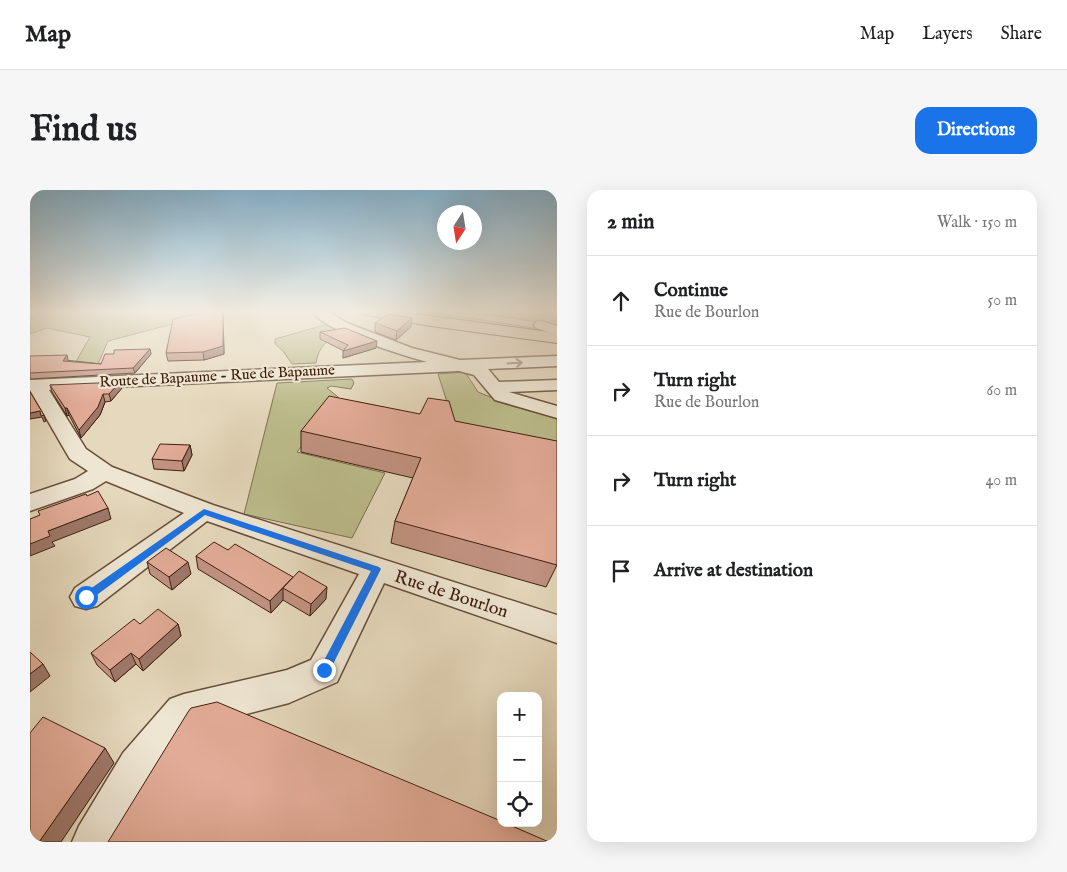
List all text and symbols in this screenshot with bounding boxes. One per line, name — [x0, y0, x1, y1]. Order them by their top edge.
text: Map — [25, 19, 71, 50]
text: Map — [860, 23, 894, 46]
text: Layers — [922, 23, 973, 46]
text: Share — [1001, 23, 1042, 46]
button: Directions — [915, 107, 1037, 154]
text: Find us — [30, 108, 137, 153]
north arrow — [437, 205, 482, 250]
text: 2 min — [607, 209, 654, 236]
text: Walk · 150 m — [937, 213, 1017, 233]
text: Continue — [654, 279, 728, 303]
icon: ahead — [607, 287, 635, 315]
text: 50 m — [988, 291, 1017, 311]
text: Rue de Bourlon — [654, 303, 759, 323]
one-way arrow — [506, 359, 522, 368]
street label: Route de Bapaume - Rue de Bapaume — [99, 360, 335, 392]
text: Turn right — [654, 369, 736, 393]
icon: right — [607, 377, 635, 405]
text: 60 m — [987, 381, 1017, 401]
text: Rue de Bourlon — [654, 393, 759, 413]
icon: right — [607, 467, 635, 495]
text: Turn right — [654, 469, 736, 493]
text: 40 m — [985, 471, 1017, 491]
icon: arrive — [607, 557, 635, 585]
text: Arrive at destination — [654, 559, 813, 583]
street label: Rue de Bourlon — [391, 566, 511, 624]
route start — [75, 586, 98, 609]
route end — [313, 659, 336, 682]
map controls — [497, 692, 542, 827]
button: + — [497, 692, 542, 737]
button: − — [497, 737, 542, 782]
button: locate — [497, 782, 542, 827]

